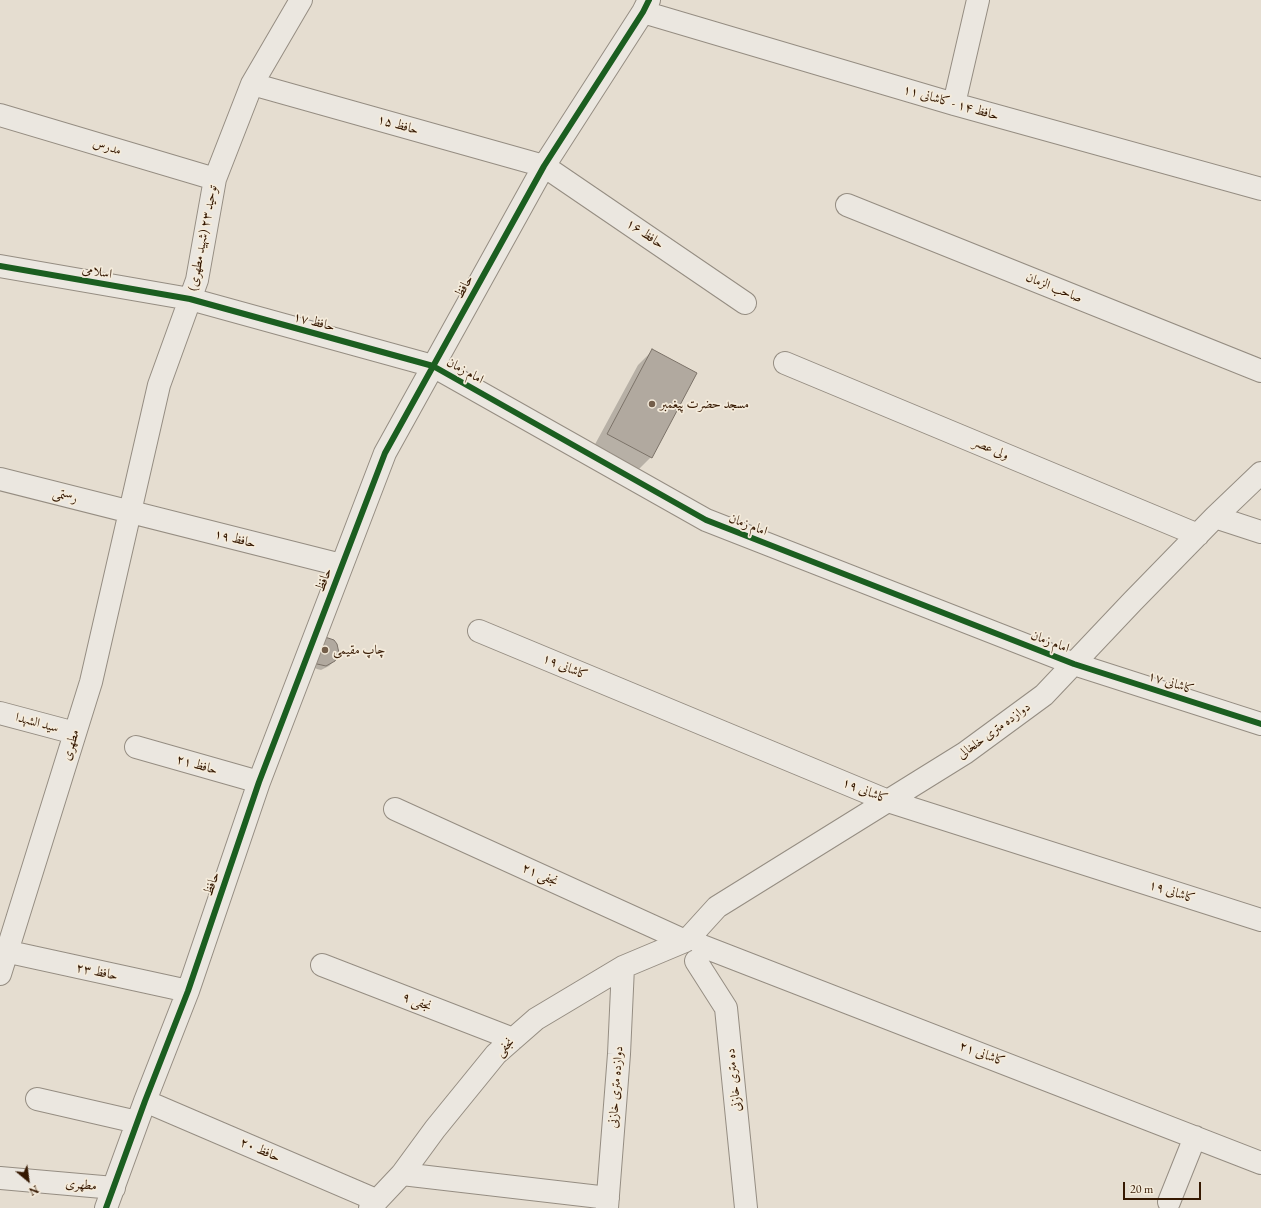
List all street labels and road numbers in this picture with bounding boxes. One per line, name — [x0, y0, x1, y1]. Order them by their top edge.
street label: حافظ ۱۴ - کاشانی ۱۱ — [901, 82, 1001, 124]
street label: حافظ ۱۵ — [376, 112, 420, 138]
street label: مدرس — [91, 135, 123, 159]
street label: توحید ۲۳ (شهید مطهری) — [185, 184, 221, 292]
street label: حافظ ۱۶ — [623, 216, 667, 252]
street label: اسلامی — [81, 262, 113, 282]
street label: صاحب الزمان — [1023, 270, 1085, 306]
street label: حافظ — [451, 273, 477, 301]
street label: حافظ ۱۷ — [292, 309, 336, 335]
street label: امام زمان — [444, 354, 486, 388]
street label: ولی عصر — [971, 435, 1011, 463]
street label: رستمی — [51, 485, 79, 507]
street label: امام زمان — [727, 511, 769, 539]
street label: حافظ ۱۹ — [213, 526, 257, 552]
street label: حافظ — [312, 566, 336, 594]
street label: امام زمان — [1029, 628, 1071, 656]
street label: کاشانی ۱۹ — [540, 650, 590, 684]
street label: کاشانی ۱۷ — [1146, 668, 1196, 698]
street label: دوازده متری خلخالی — [954, 699, 1034, 763]
street label: سید الشهدا — [14, 710, 60, 736]
street label: مطهری — [59, 728, 83, 762]
street label: حافظ ۲۱ — [175, 752, 219, 778]
street label: کاشانی ۱۹ — [840, 775, 890, 807]
street label: نجفی ۲۱ — [520, 860, 560, 890]
street label: حافظ — [201, 870, 223, 898]
street label: کاشانی ۱۹ — [1147, 877, 1197, 907]
street label: حافظ ۲۳ — [75, 960, 119, 984]
street label: نجفی ۹ — [400, 989, 434, 1015]
street label: نجفی — [492, 1034, 518, 1060]
street label: کاشانی ۲۱ — [957, 1038, 1007, 1070]
street label: دوازده متری خازنی — [605, 1045, 627, 1129]
street label: ده متری خازنی — [723, 1048, 745, 1112]
street label: حافظ ۲۰ — [238, 1135, 282, 1165]
street label: مطهری — [65, 1176, 97, 1194]

